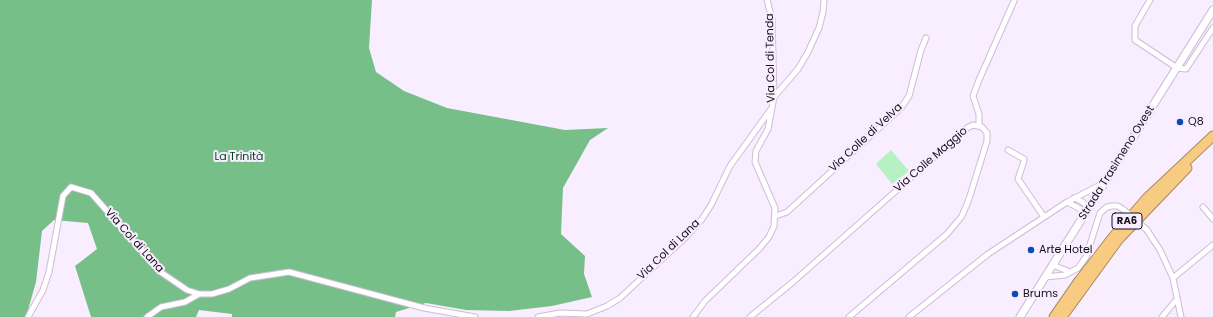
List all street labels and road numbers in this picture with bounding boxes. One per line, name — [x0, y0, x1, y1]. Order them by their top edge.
street label: Via Col di Tenda — [764, 13, 778, 103]
street label: Via Colle di Velva — [827, 101, 905, 175]
street label: Strada Trasimeno Ovest — [1076, 103, 1158, 223]
street label: Via Colle Maggio — [892, 125, 970, 195]
street label: Via Col di Lana — [102, 206, 166, 276]
road number: RA6 — [1112, 213, 1142, 229]
street label: Via Col di Lana — [635, 217, 703, 283]

